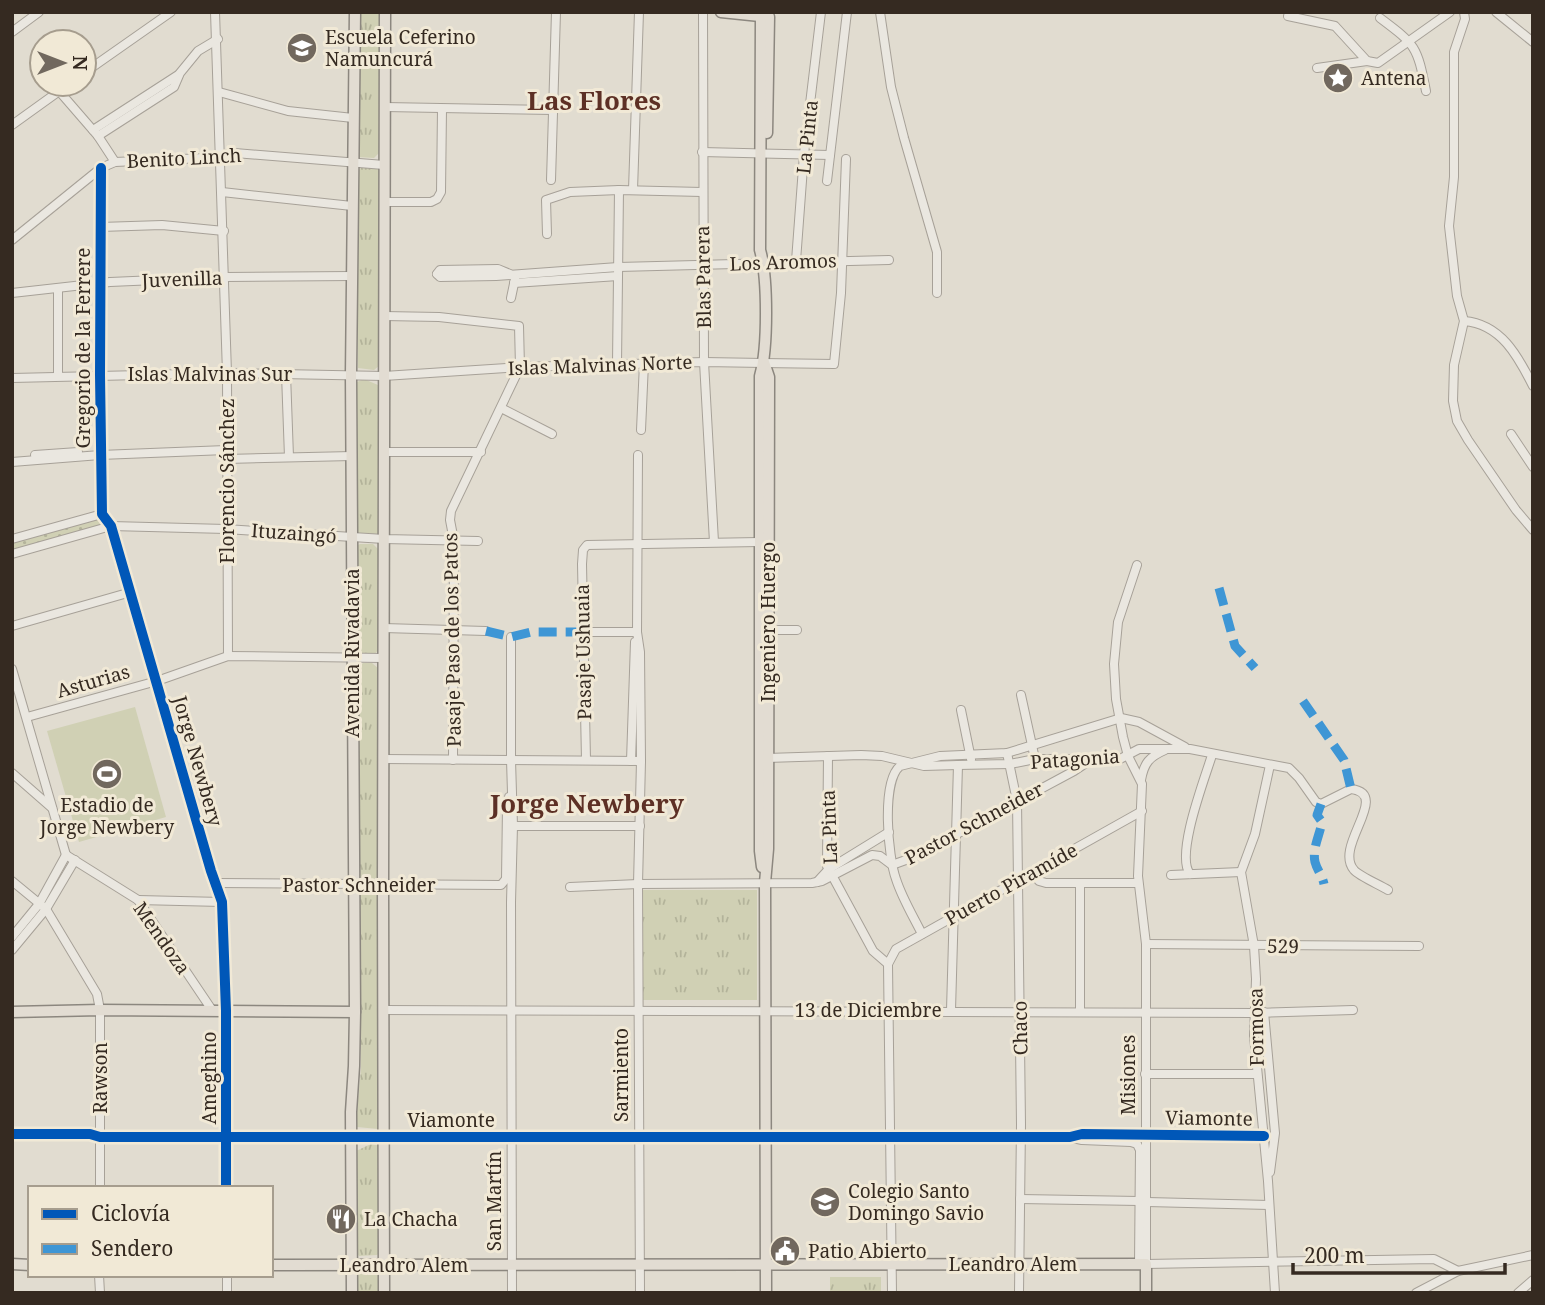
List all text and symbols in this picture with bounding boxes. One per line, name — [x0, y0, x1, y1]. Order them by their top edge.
place label: Escuela Ceferino Namuncurá — [325, 24, 476, 72]
north arrow — [28, 28, 98, 98]
school or university icon: Escuela Ceferino Namuncurá — [285, 31, 319, 65]
text: N — [67, 56, 93, 71]
place icon: Antena — [1321, 61, 1355, 95]
place label: Antena — [1361, 65, 1426, 91]
district label: Las Flores — [527, 82, 661, 118]
street label: La Pinta — [790, 99, 824, 175]
street label: Benito Linch — [126, 142, 242, 174]
street label: Blas Parera — [689, 225, 717, 329]
street label: Los Aromos — [729, 247, 837, 277]
street label: Gregorio de la Ferrere — [70, 248, 96, 448]
street label: Juvenilla — [140, 265, 223, 293]
street label: Islas Malvinas Norte — [507, 349, 693, 381]
street label: Islas Malvinas Sur — [128, 361, 293, 387]
street label: Florencio Sánchez — [214, 398, 240, 564]
street label: Ituzaingó — [250, 517, 338, 549]
street label: Pasaje Paso de los Patos — [437, 533, 467, 747]
street label: Ingeniero Huergo — [755, 542, 781, 702]
street label: Avenida Rivadavia — [339, 568, 365, 738]
street label: Pasaje Ushuaia — [569, 584, 597, 720]
street label: Asturias — [53, 658, 133, 704]
street label: Jorge Newbery — [167, 692, 229, 830]
street label: Patagonia — [1029, 743, 1121, 775]
sports icon: Estadio de Jorge Newbery — [90, 757, 124, 791]
street label: Pastor Schneider — [900, 776, 1048, 870]
district label: Jorge Newbery — [489, 785, 685, 821]
street label: La Pinta — [815, 789, 843, 865]
place label: Estadio de Jorge Newbery — [39, 792, 175, 840]
street label: Puerto Piramíde — [940, 837, 1082, 931]
street label: Pastor Schneider — [282, 872, 436, 898]
street label: Mendoza — [127, 896, 197, 980]
street label: 529 — [1267, 933, 1299, 959]
street label: Formosa — [1242, 988, 1270, 1066]
street label: 13 de Diciembre — [794, 997, 942, 1023]
street label: Chaco — [1007, 1000, 1033, 1056]
street label: Sarmiento — [608, 1028, 634, 1122]
street label: Ameghino — [196, 1031, 222, 1125]
street label: Misiones — [1115, 1035, 1141, 1115]
street label: Rawson — [87, 1042, 113, 1114]
street label: Viamonte — [1165, 1104, 1253, 1132]
street label: Viamonte — [407, 1107, 495, 1133]
street label: San Martín — [481, 1151, 507, 1251]
place label: Colegio Santo Domingo Savio — [848, 1178, 984, 1226]
school or university icon: Colegio Santo Domingo Savio — [808, 1185, 842, 1219]
legend — [28, 1186, 273, 1277]
text: Ciclovía — [91, 1199, 170, 1227]
restaurant icon: La Chacha — [324, 1202, 358, 1236]
place label: La Chacha — [364, 1206, 458, 1232]
scale bar — [1293, 1232, 1505, 1276]
text: Sendero — [91, 1234, 173, 1262]
public building icon: Patio Abierto — [768, 1234, 802, 1268]
place label: Patio Abierto — [808, 1238, 927, 1264]
text: 200 m — [1304, 1241, 1365, 1269]
street label: Leandro Alem — [949, 1251, 1077, 1277]
street label: Leandro Alem — [340, 1252, 468, 1278]

